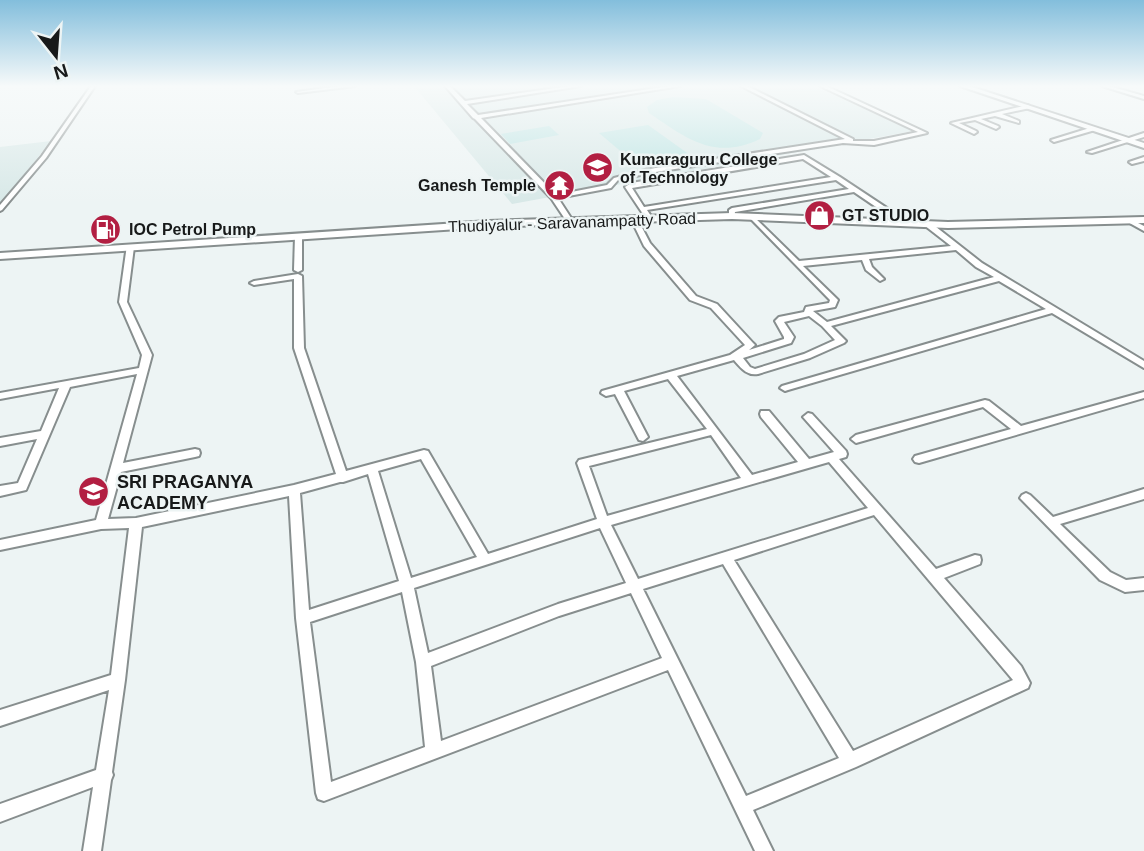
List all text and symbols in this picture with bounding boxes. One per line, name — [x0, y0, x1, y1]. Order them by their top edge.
north arrow — [21, 21, 91, 91]
text: N — [51, 60, 70, 84]
school or university icon: Kumaraguru College of Technology — [580, 151, 614, 185]
place label: Kumaraguru College of Technology — [620, 151, 777, 186]
temple icon: Ganesh Temple — [542, 168, 576, 202]
place label: Ganesh Temple — [418, 177, 536, 194]
shop icon: GT STUDIO — [802, 198, 836, 232]
place label: GT STUDIO — [842, 207, 929, 224]
street label: Thudiyalur - Saravanampatty Road — [448, 210, 696, 235]
fuel station icon: IOC Petrol Pump — [89, 212, 123, 246]
place label: IOC Petrol Pump — [129, 221, 256, 238]
place label: SRI PRAGANYA ACADEMY — [117, 472, 253, 513]
school or university icon: SRI PRAGANYA ACADEMY — [77, 475, 111, 509]

